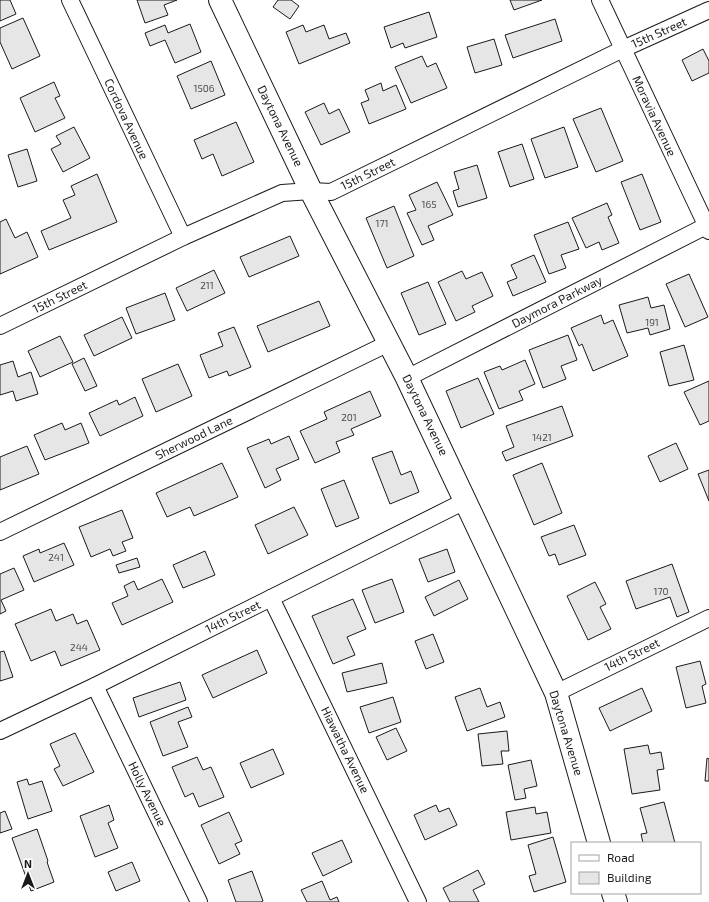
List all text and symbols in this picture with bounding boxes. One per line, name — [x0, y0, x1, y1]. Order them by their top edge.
street label: 15th Street — [629, 14, 689, 50]
street label: Moravia Avenue — [630, 73, 680, 158]
street label: Cordova Avenue — [102, 76, 152, 161]
house number: 1506 — [193, 82, 215, 94]
street label: Daytona Avenue — [255, 83, 307, 168]
street label: 15th Street — [338, 154, 397, 192]
house number: 165 — [421, 198, 437, 210]
house number: 171 — [375, 217, 389, 229]
street label: Daymora Parkway — [509, 272, 605, 330]
street label: 15th Street — [30, 277, 89, 315]
house number: 211 — [200, 279, 214, 291]
house number: 191 — [645, 316, 659, 328]
street label: Daytona Avenue — [400, 372, 452, 457]
house number: 201 — [341, 411, 357, 423]
street label: Sherwood Lane — [153, 412, 234, 462]
house number: 1421 — [532, 431, 552, 443]
house number: 241 — [48, 551, 64, 563]
house number: 170 — [653, 585, 669, 597]
street label: 14th Street — [203, 597, 263, 635]
street label: 14th Street — [602, 635, 662, 673]
house number: 244 — [70, 641, 88, 653]
street label: Daytona Avenue — [547, 688, 587, 777]
street label: Hiawatha Avenue — [319, 704, 373, 795]
street label: Holly Avenue — [126, 759, 170, 828]
legend — [571, 842, 701, 894]
text: Road — [607, 850, 635, 864]
north arrow — [8, 854, 48, 894]
text: N — [24, 857, 32, 870]
text: Building — [607, 870, 652, 884]

